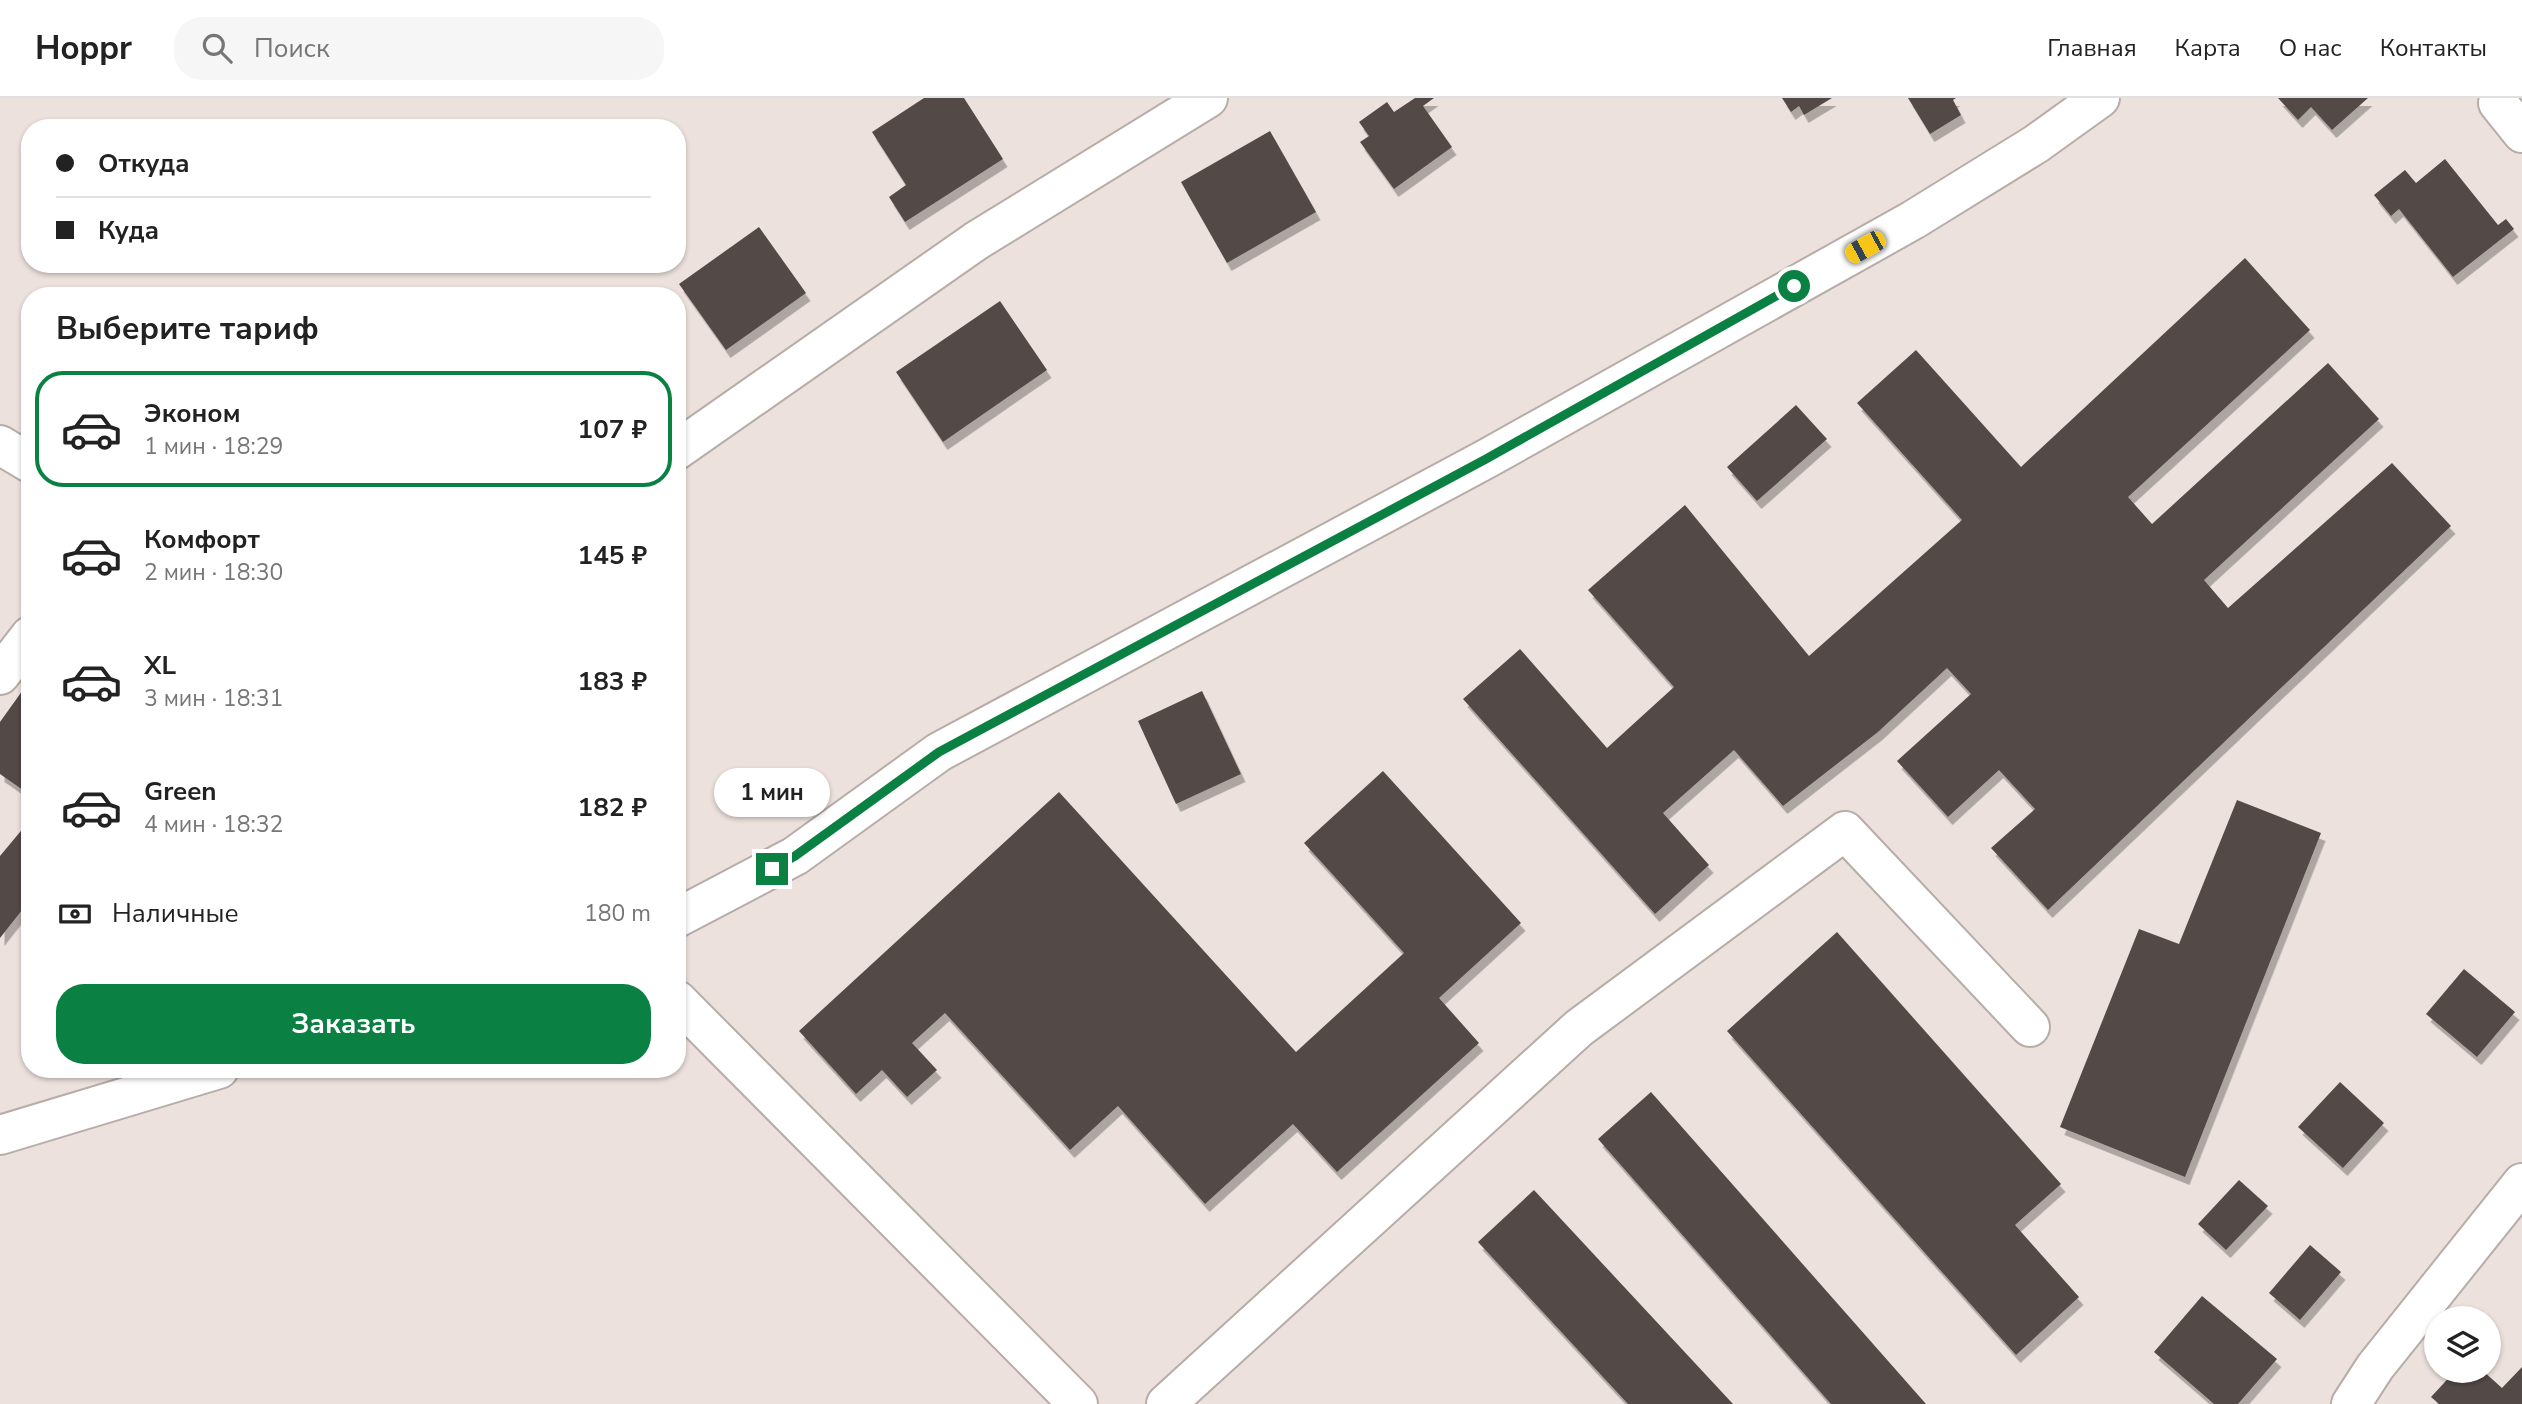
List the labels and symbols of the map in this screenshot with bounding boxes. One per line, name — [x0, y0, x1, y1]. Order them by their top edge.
car — [1842, 228, 1889, 266]
route start — [1778, 270, 1810, 302]
callout: 1 мин — [714, 768, 830, 816]
route end — [756, 853, 788, 885]

